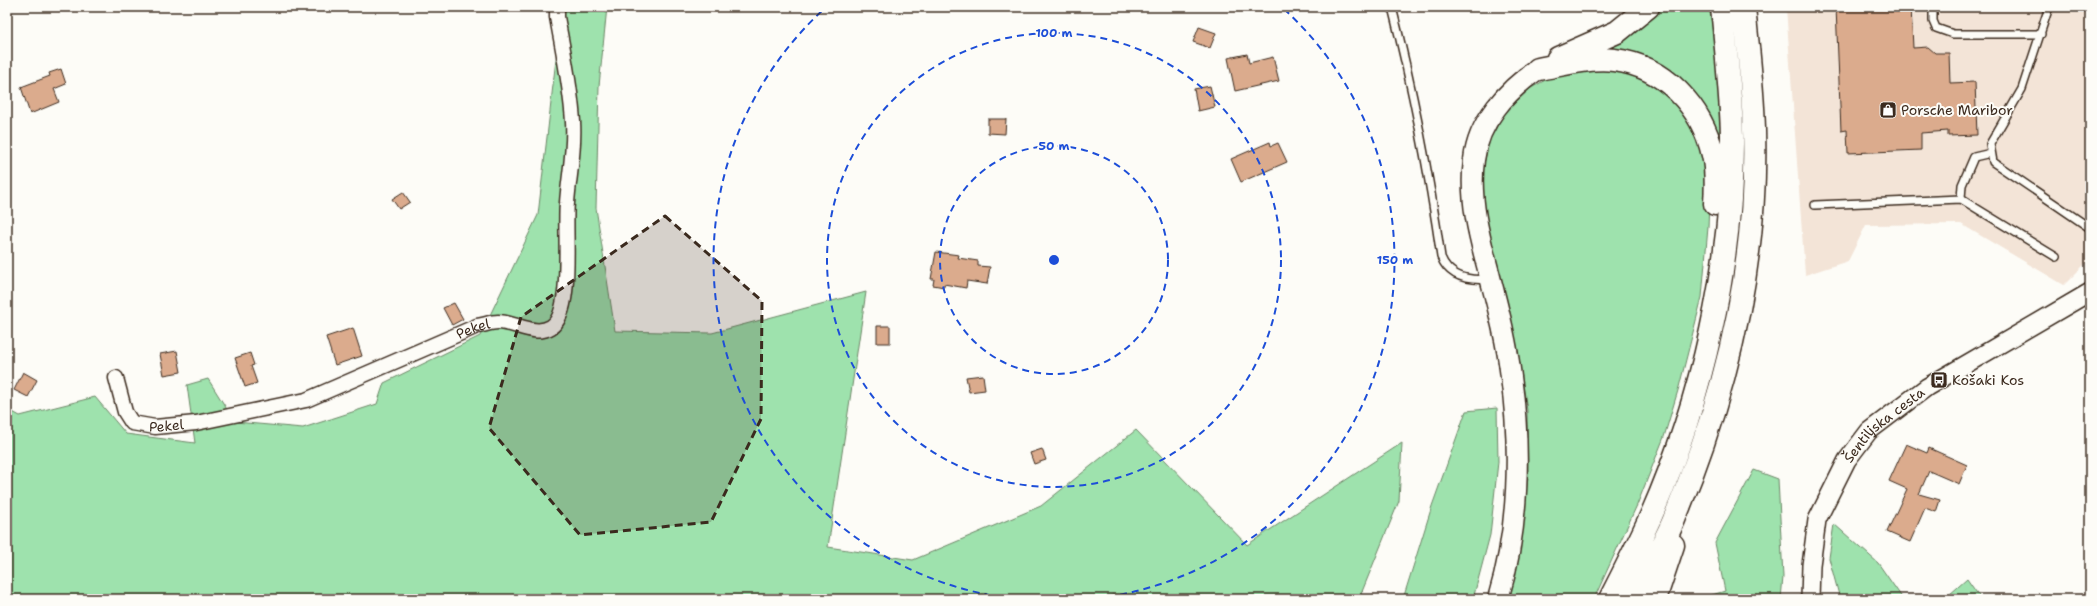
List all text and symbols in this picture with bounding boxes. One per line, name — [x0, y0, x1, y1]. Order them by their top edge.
text: 100 m — [1036, 25, 1073, 41]
shop icon: Porsche Maribor — [1878, 100, 1898, 120]
place label: Porsche Maribor — [1901, 101, 2013, 119]
text: 50 m — [1039, 138, 1070, 154]
text: 150 m — [1377, 252, 1413, 268]
centre of rings — [1047, 253, 1061, 267]
street label: Pekel — [453, 314, 493, 343]
bus stop icon: Košaki Kos — [1929, 370, 1949, 390]
place label: Košaki Kos — [1952, 371, 2024, 389]
street label: Šentiljska cesta — [1839, 383, 1928, 466]
street label: Pekel — [147, 415, 185, 436]

